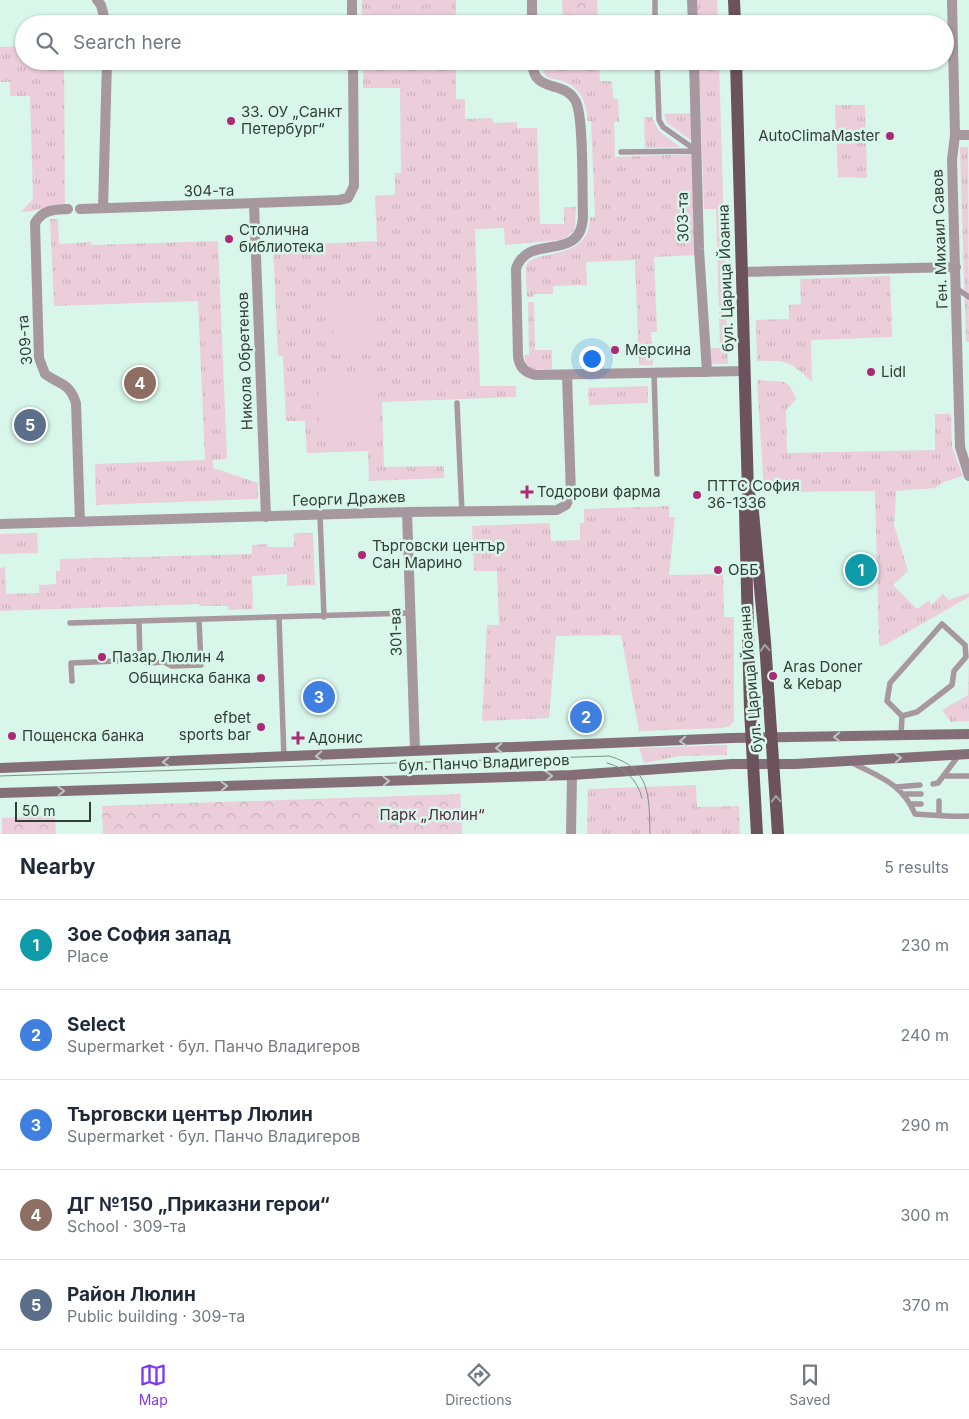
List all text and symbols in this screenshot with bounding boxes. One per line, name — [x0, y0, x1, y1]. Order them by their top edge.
search box — [15, 15, 954, 70]
icon: search — [33, 29, 61, 57]
text: Search here — [73, 31, 182, 54]
place label: 33. ОУ „Санкт Петербург“ — [241, 102, 342, 138]
marker: 33. ОУ „Санкт Петербург“ — [225, 115, 237, 127]
place label: AutoClimaMaster — [758, 126, 880, 145]
marker: AutoClimaMaster — [884, 130, 896, 142]
street label: Ген. Михаил Савов — [928, 169, 951, 309]
street label: 304-та — [183, 181, 235, 200]
street label: 303-та — [673, 192, 692, 242]
street label: бул. Царица Йоанна — [713, 204, 738, 352]
place label: Столична библиотека — [239, 220, 324, 256]
marker: Столична библиотека — [223, 233, 235, 245]
street label: Никола Обретенов — [233, 292, 256, 430]
street label: 309-та — [13, 314, 36, 366]
place label: Мерсина — [625, 340, 691, 359]
marker: Мерсина — [609, 344, 621, 356]
your location — [579, 346, 605, 372]
place label: Lidl — [881, 362, 906, 381]
pin: 4 — [124, 364, 156, 402]
marker: Lidl — [865, 366, 877, 378]
pin: 5 — [14, 406, 46, 444]
place label: ПТТС София 36-1336 — [707, 476, 800, 512]
place label: Тодорови фарма — [537, 482, 661, 501]
marker: Тодорови фарма — [521, 486, 533, 498]
street label: Георги Дражев — [292, 487, 406, 510]
marker: ПТТС София 36-1336 — [691, 489, 703, 501]
place label: Търговски център Сан Марино — [372, 536, 505, 572]
marker: Търговски център Сан Марино — [356, 549, 368, 561]
pin: 1 — [845, 551, 877, 589]
place label: ОББ — [728, 560, 759, 579]
marker: ОББ — [712, 564, 724, 576]
street label: бул. Царица Йоанна — [735, 605, 766, 753]
street label: 301-ва — [385, 607, 406, 657]
one-way arrow — [760, 644, 771, 652]
place label: Пазар Люлин 4 — [112, 647, 225, 666]
marker: Пазар Люлин 4 — [96, 651, 108, 663]
place label: Aras Doner & Kebap — [783, 657, 863, 693]
place label: Общинска банка — [128, 668, 251, 687]
marker: Aras Doner & Kebap — [767, 670, 779, 682]
marker: Общинска банка — [255, 672, 267, 684]
pin: 3 — [303, 678, 335, 716]
pin: 2 — [570, 698, 602, 736]
place label: efbet sports bar — [179, 708, 251, 744]
marker: efbet sports bar — [255, 721, 267, 733]
place label: Пощенска банка — [22, 726, 144, 745]
place label: Адонис — [308, 728, 363, 747]
marker: Пощенска банка — [6, 730, 18, 742]
one-way arrow — [832, 731, 840, 742]
marker: Адонис — [292, 732, 304, 744]
one-way arrow — [679, 735, 687, 746]
one-way arrow — [495, 743, 502, 753]
street label: бул. Панчо Владигеров — [398, 750, 570, 775]
one-way arrow — [315, 751, 323, 762]
one-way arrow — [894, 753, 902, 764]
one-way arrow — [162, 757, 170, 768]
one-way arrow — [545, 771, 553, 781]
one-way arrow — [383, 776, 391, 786]
one-way arrow — [220, 781, 228, 792]
one-way arrow — [58, 786, 66, 797]
one-way arrow — [771, 795, 781, 802]
scale bar — [15, 799, 91, 822]
text: 50 m — [22, 802, 56, 819]
park label: Парк „Люлин“ — [379, 805, 485, 824]
text: Nearby — [20, 854, 95, 879]
text: 5 results — [884, 857, 949, 877]
text: Зое София запад — [67, 923, 231, 946]
text: 1 — [33, 935, 39, 955]
text: 230 m — [901, 935, 949, 955]
text: Place — [67, 946, 109, 966]
text: Select — [67, 1013, 125, 1036]
text: 2 — [31, 1025, 41, 1045]
text: 240 m — [901, 1025, 949, 1045]
text: Supermarket · бул. Панчо Владигеров — [67, 1036, 360, 1056]
text: Търговски център Люлин — [67, 1103, 313, 1126]
text: 3 — [31, 1115, 41, 1135]
text: 290 m — [901, 1115, 949, 1135]
text: Supermarket · бул. Панчо Владигеров — [67, 1126, 360, 1146]
text: ДГ №150 „Приказни герои“ — [67, 1193, 330, 1216]
text: 4 — [31, 1205, 41, 1225]
text: 300 m — [900, 1205, 949, 1225]
text: School · 309-та — [67, 1216, 186, 1236]
text: Район Люлин — [67, 1283, 196, 1306]
text: 5 — [31, 1295, 41, 1315]
text: 370 m — [902, 1295, 949, 1315]
text: Public building · 309-та — [67, 1306, 245, 1326]
tab: Map — [139, 1361, 168, 1408]
tab: Directions — [445, 1361, 512, 1408]
tab: Saved — [789, 1361, 830, 1408]

